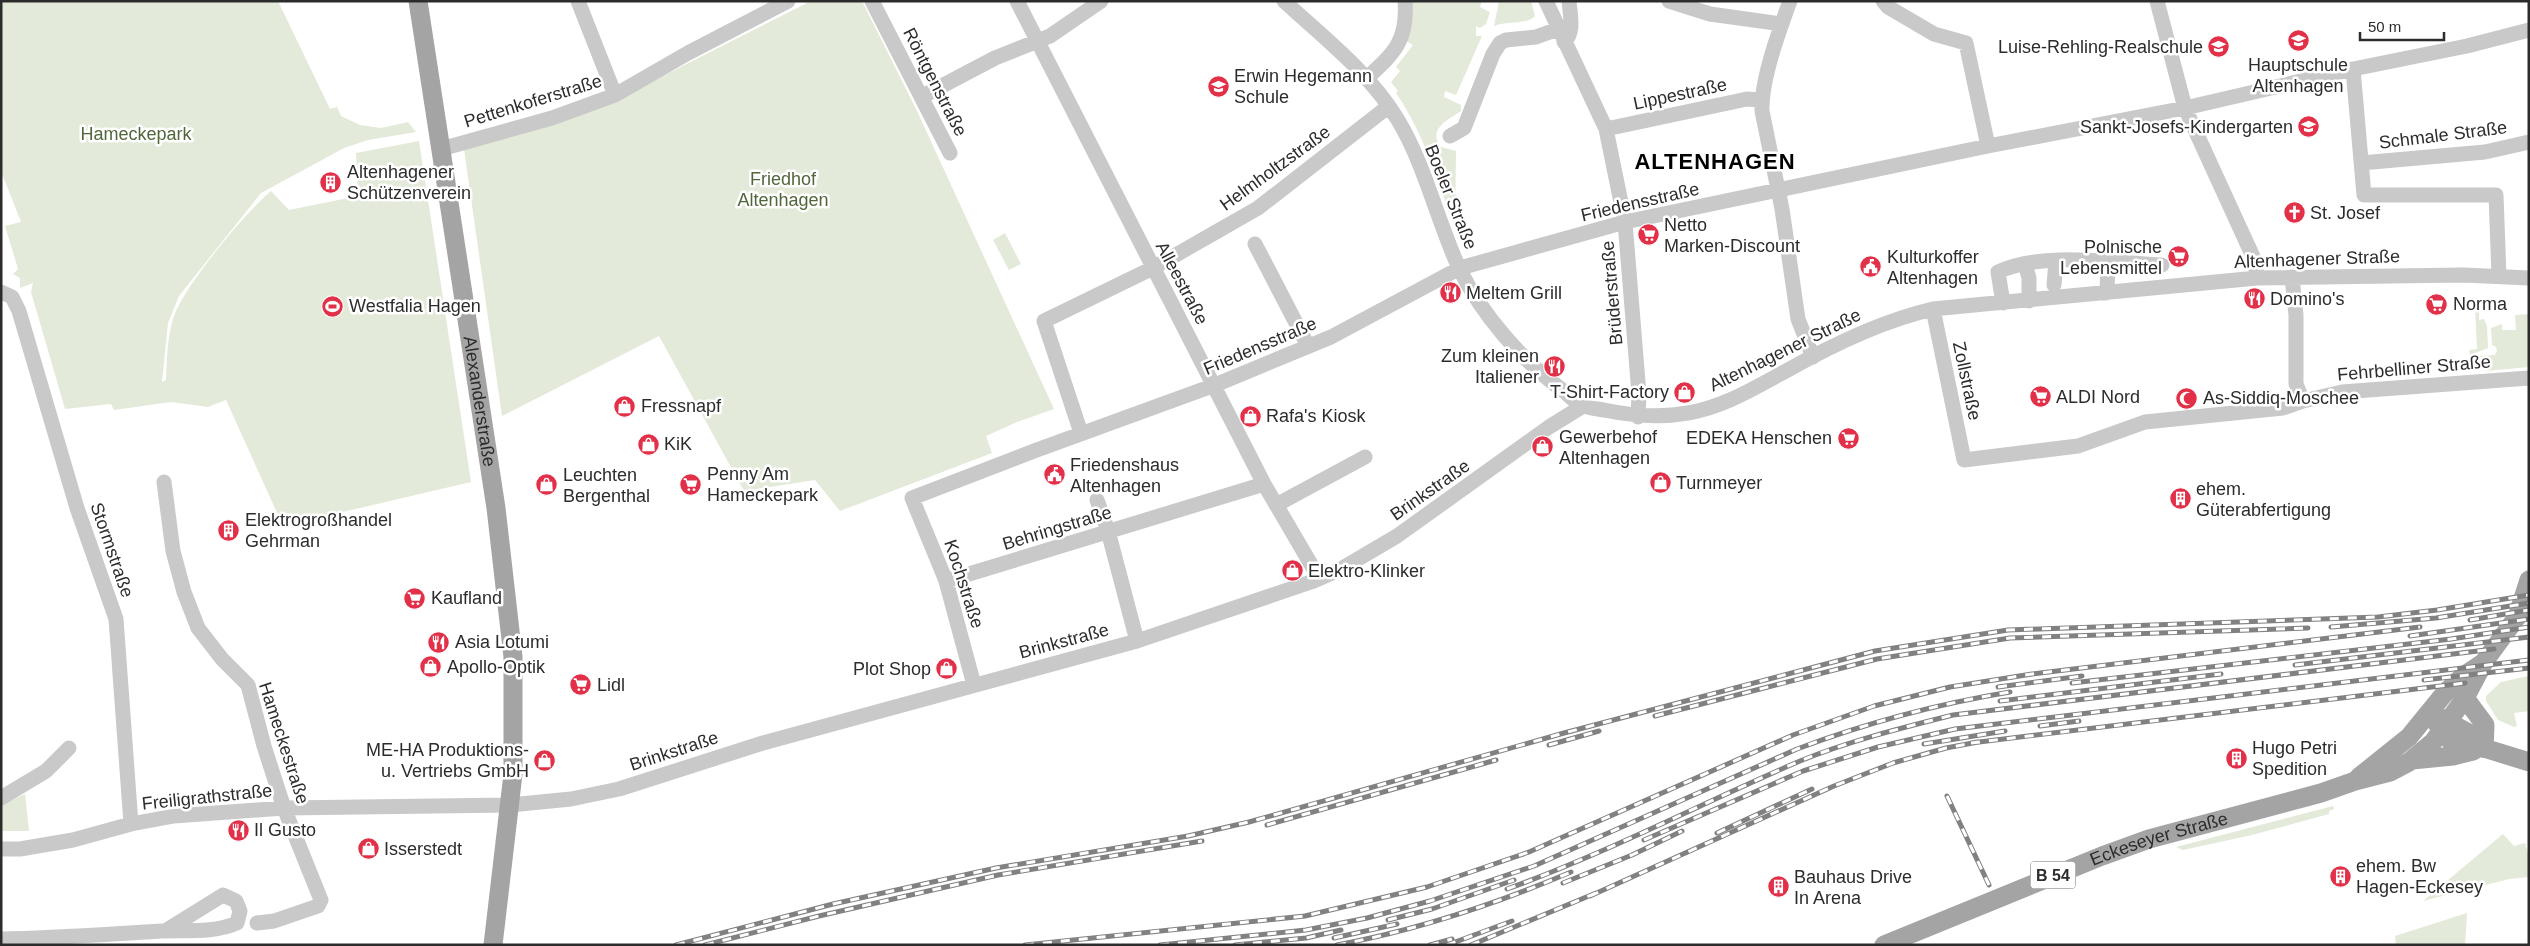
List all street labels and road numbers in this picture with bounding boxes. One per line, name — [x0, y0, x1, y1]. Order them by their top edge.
street label: Röntgenstraße — [899, 24, 971, 140]
street label: Pettenkoferstraße — [462, 71, 604, 131]
street label: Lippestraße — [1631, 74, 1729, 114]
street label: Schmale Straße — [2378, 117, 2508, 153]
street label: Helmholtzstraße — [1216, 121, 1334, 215]
street label: Boeler Straße — [1421, 142, 1481, 252]
street label: Friedensstraße — [1579, 179, 1701, 225]
street label: Alleestraße — [1152, 238, 1212, 328]
street label: Brüderstraße — [1597, 240, 1627, 346]
street label: Altenhagener Straße — [2234, 246, 2400, 272]
street label: Altenhagener Straße — [1706, 305, 1864, 395]
street label: Friedensstraße — [1200, 313, 1320, 379]
street label: Alexanderstraße — [460, 334, 500, 468]
street label: Zollstraße — [1949, 340, 1985, 422]
street label: Fehrbelliner Straße — [2336, 351, 2492, 385]
street label: Brinkstraße — [1387, 455, 1473, 525]
street label: Stormstraße — [86, 500, 138, 600]
street label: Behringstraße — [1000, 502, 1114, 554]
street label: Kochstraße — [940, 537, 988, 631]
street label: Brinkstraße — [1017, 619, 1111, 663]
street label: Hameckestraße — [255, 679, 313, 807]
street label: Brinkstraße — [627, 727, 721, 775]
street label: Freiligrathstraße — [141, 780, 273, 814]
street label: Eckeseyer Straße — [2087, 808, 2230, 870]
road number: B 54 — [2030, 862, 2076, 888]

